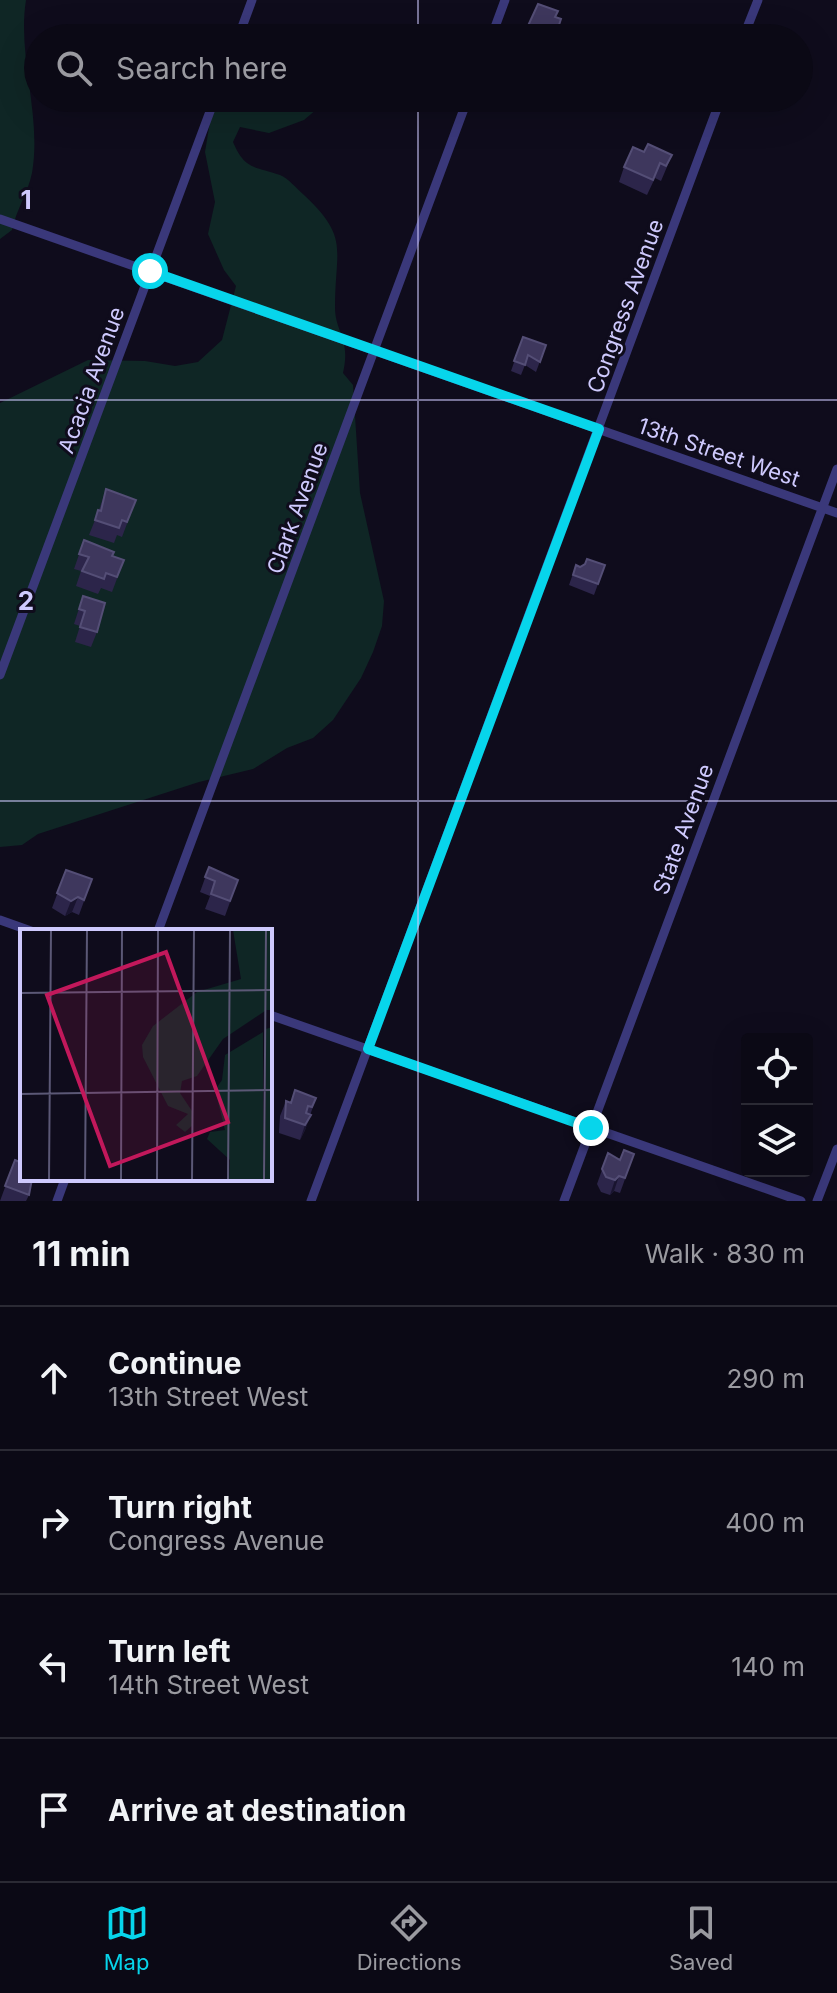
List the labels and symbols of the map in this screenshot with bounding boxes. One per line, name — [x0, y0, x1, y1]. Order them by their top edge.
text: 1 — [20, 184, 32, 215]
street label: Congress Avenue — [581, 215, 669, 397]
route start — [132, 253, 168, 289]
street label: Acacia Avenue — [52, 303, 130, 457]
street label: 13th Street West — [635, 412, 803, 492]
street label: Clark Avenue — [261, 439, 333, 577]
text: 2 — [18, 585, 34, 616]
street label: State Avenue — [647, 760, 719, 898]
inset map — [20, 929, 272, 1181]
route end — [573, 1110, 609, 1146]

